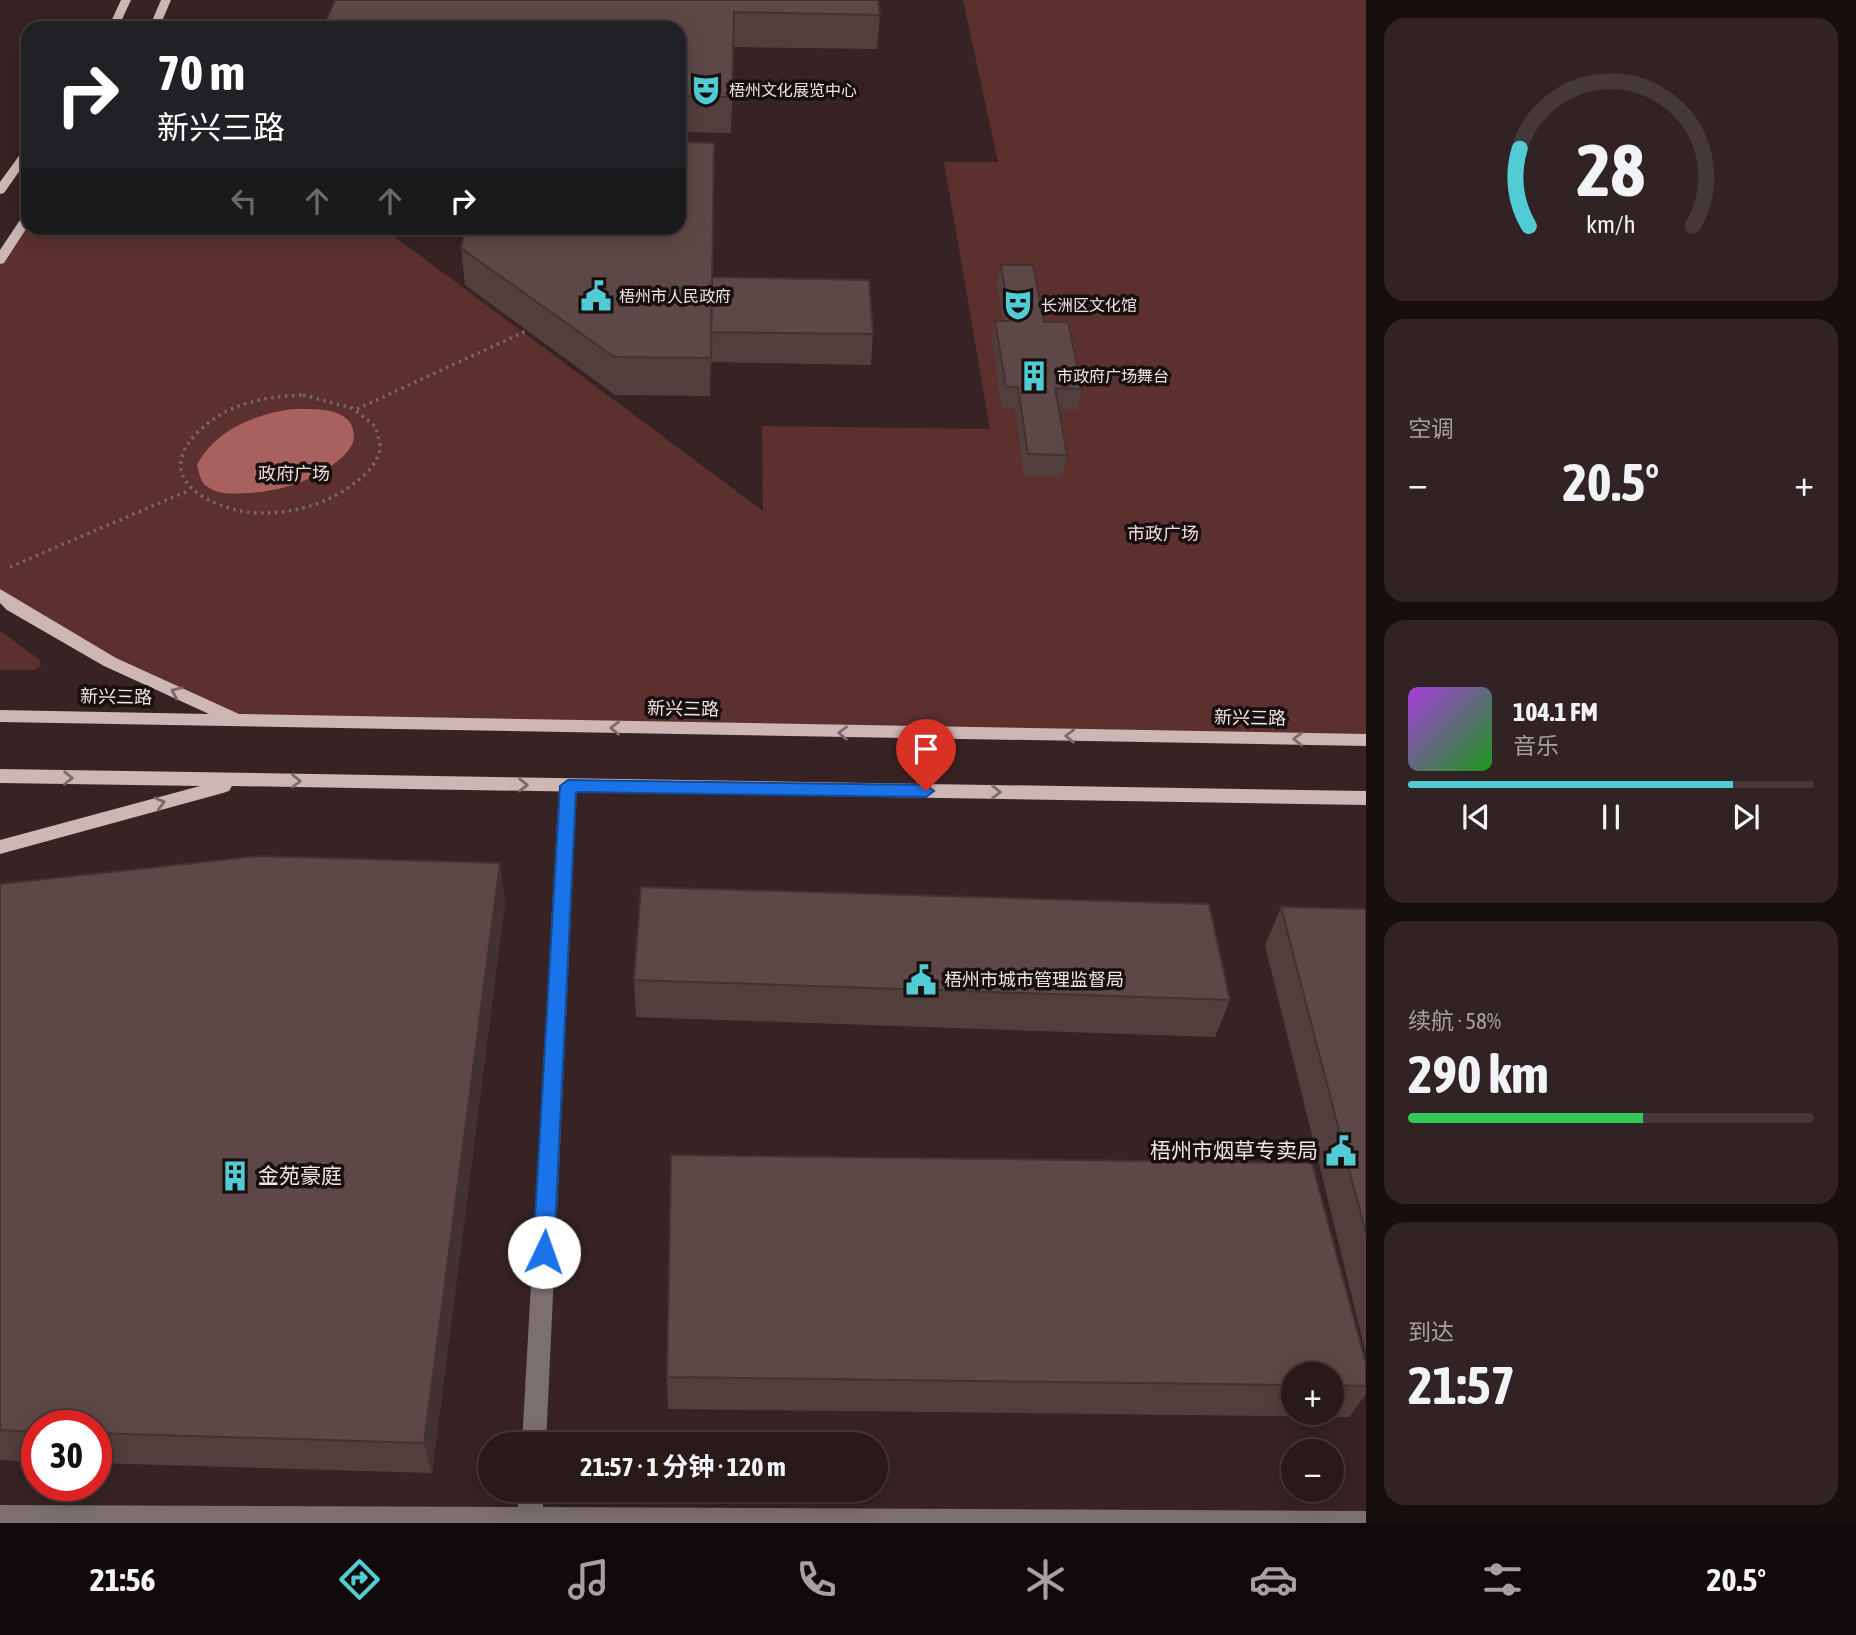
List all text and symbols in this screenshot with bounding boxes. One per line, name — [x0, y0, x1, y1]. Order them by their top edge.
text: 70 m — [157, 44, 245, 100]
icon: right — [42, 49, 133, 140]
theatre icon: 梧州文化展览中心 — [689, 73, 723, 107]
place label: 梧州文化展览中心 — [729, 81, 857, 99]
text: 新兴三路 — [157, 109, 285, 146]
text: 28 — [1577, 128, 1645, 211]
icon: left — [225, 182, 263, 220]
icon: ahead — [298, 182, 336, 220]
icon: ahead — [371, 182, 409, 220]
icon: right — [444, 182, 482, 220]
text: km/h — [1586, 209, 1636, 237]
public building icon: 梧州市人民政府 — [579, 279, 613, 313]
place label: 梧州市人民政府 — [619, 287, 731, 305]
theatre icon: 长洲区文化馆 — [1001, 288, 1035, 322]
place label: 长洲区文化馆 — [1041, 296, 1137, 314]
building icon: 市政府广场舞台 — [1017, 359, 1051, 393]
place label: 市政府广场舞台 — [1057, 367, 1169, 385]
text: 空调 — [1408, 416, 1454, 442]
text: 20.5° — [1563, 452, 1659, 512]
text: − — [1408, 461, 1428, 504]
text: + — [1794, 461, 1814, 504]
park label: 政府广场 — [258, 463, 330, 484]
park label: 市政广场 — [1127, 523, 1199, 544]
street label: 新兴三路 — [80, 685, 152, 708]
one-way arrow — [171, 686, 184, 700]
street label: 新兴三路 — [647, 697, 719, 720]
text: 104.1 FM — [1513, 697, 1598, 727]
street label: 新兴三路 — [1214, 706, 1286, 729]
pin — [896, 719, 956, 791]
one-way arrow — [610, 720, 620, 736]
one-way arrow — [837, 725, 848, 740]
one-way arrow — [1065, 728, 1075, 744]
icon: arrive — [907, 730, 945, 768]
one-way arrow — [1292, 732, 1303, 747]
text: 音乐 — [1513, 733, 1559, 759]
one-way arrow — [63, 770, 74, 785]
one-way arrow — [291, 773, 301, 789]
one-way arrow — [518, 777, 529, 793]
one-way arrow — [990, 785, 1001, 800]
one-way arrow — [154, 797, 166, 811]
icon: previous — [1457, 798, 1495, 836]
icon: pause — [1592, 798, 1630, 836]
icon: next — [1727, 798, 1765, 836]
public building icon: 梧州市城市管理监督局 — [904, 963, 938, 997]
place label: 梧州市城市管理监督局 — [944, 969, 1124, 990]
text: 续航 · 58% — [1408, 1008, 1501, 1034]
text: 290 km — [1408, 1044, 1549, 1104]
public building icon: 梧州市烟草专卖局 — [1324, 1134, 1358, 1168]
place label: 梧州市烟草专卖局 — [1150, 1138, 1318, 1162]
building icon: 金苑豪庭 — [218, 1159, 252, 1193]
place label: 金苑豪庭 — [258, 1163, 342, 1187]
position arrow — [507, 1215, 581, 1289]
text: 到达 — [1408, 1319, 1454, 1345]
text: 21:57 — [1408, 1355, 1515, 1415]
map controls — [1281, 1362, 1344, 1502]
button: + — [1281, 1362, 1344, 1425]
speed limit sign: 30 — [21, 1410, 112, 1501]
button: − — [1281, 1439, 1344, 1502]
text: 21:57 · 1 分钟 · 120 m — [580, 1452, 786, 1482]
icon: directions — [335, 1555, 384, 1604]
icon: music — [564, 1555, 613, 1604]
icon: phone — [792, 1555, 841, 1604]
icon: climate — [1021, 1555, 1070, 1604]
icon: car — [1249, 1555, 1298, 1604]
icon: filters — [1478, 1555, 1527, 1604]
text: 21:56 — [90, 1561, 156, 1598]
text: 20.5° — [1706, 1561, 1766, 1598]

